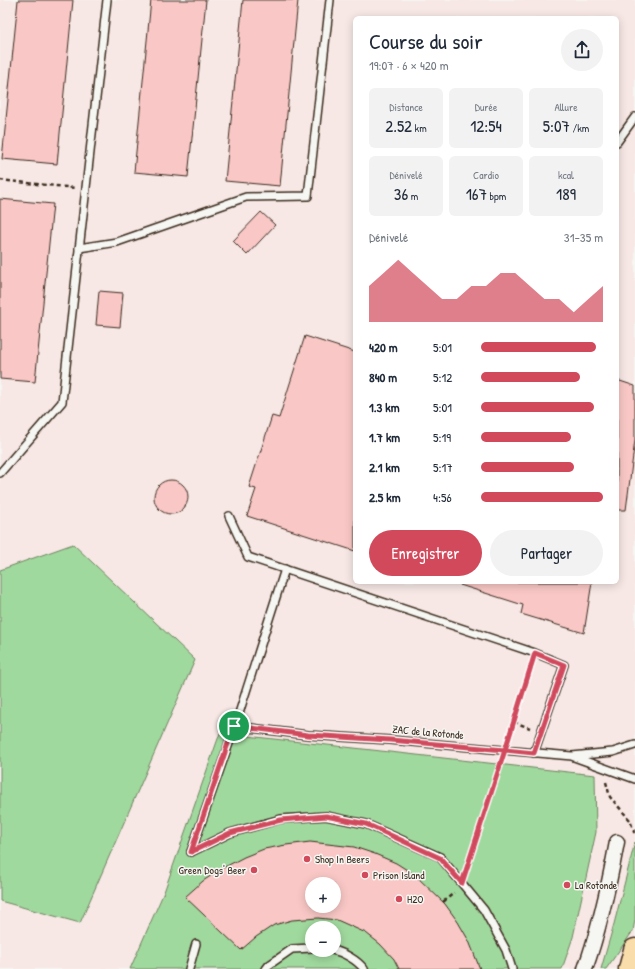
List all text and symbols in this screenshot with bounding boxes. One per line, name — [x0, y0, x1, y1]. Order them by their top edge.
text: Course du soir — [369, 26, 483, 56]
button: share — [561, 29, 603, 71]
text: 19:07 · 6 × 420 m — [369, 56, 449, 74]
text: Distance — [389, 100, 423, 114]
text: Durée — [475, 100, 497, 114]
text: Allure — [554, 100, 578, 114]
text: 2.52 — [385, 114, 412, 137]
text: 12:54 — [470, 114, 502, 137]
text: 5:07 — [543, 114, 570, 137]
text: km — [412, 121, 427, 135]
text: /km — [570, 121, 589, 135]
text: Dénivelé — [389, 168, 423, 182]
text: Cardio — [473, 168, 499, 182]
text: kcal — [558, 168, 574, 182]
text: 36 — [394, 182, 408, 205]
text: 167 — [466, 182, 487, 205]
text: 189 — [556, 182, 576, 205]
text: m — [408, 189, 418, 203]
text: bpm — [487, 189, 506, 203]
text: Dénivelé — [369, 228, 408, 246]
text: 31–35 m — [564, 228, 603, 246]
text: 420 m — [369, 338, 398, 356]
text: 5:01 — [433, 338, 452, 356]
text: 840 m — [369, 368, 397, 386]
text: 5:12 — [433, 368, 452, 386]
text: 1.3 km — [369, 398, 400, 416]
text: 5:01 — [433, 398, 452, 416]
text: 1.7 km — [369, 428, 400, 446]
text: 5:19 — [433, 428, 451, 446]
text: 2.1 km — [369, 458, 400, 476]
text: 5:17 — [433, 458, 453, 476]
text: 2.5 km — [369, 488, 401, 506]
text: 4:56 — [433, 488, 452, 506]
button: Enregistrer — [369, 530, 482, 576]
button: Partager — [490, 530, 603, 576]
pin — [217, 709, 251, 743]
icon: arrive — [223, 715, 245, 737]
street label: ZAC de la Rotonde — [392, 722, 465, 742]
place label: Shop In Beers — [315, 852, 369, 866]
marker: Shop In Beers — [302, 854, 312, 864]
place label: Green Dogs' Beer — [179, 863, 247, 877]
marker: Green Dogs' Beer — [249, 865, 259, 875]
place label: Prison Island — [373, 868, 425, 882]
marker: Prison Island — [360, 870, 370, 880]
map controls — [305, 877, 341, 957]
button: + — [305, 877, 341, 913]
place label: La Rotonde — [575, 878, 618, 892]
marker: La Rotonde — [562, 880, 572, 890]
place label: H2O — [407, 892, 423, 906]
marker: H2O — [394, 894, 404, 904]
button: − — [305, 921, 341, 957]

